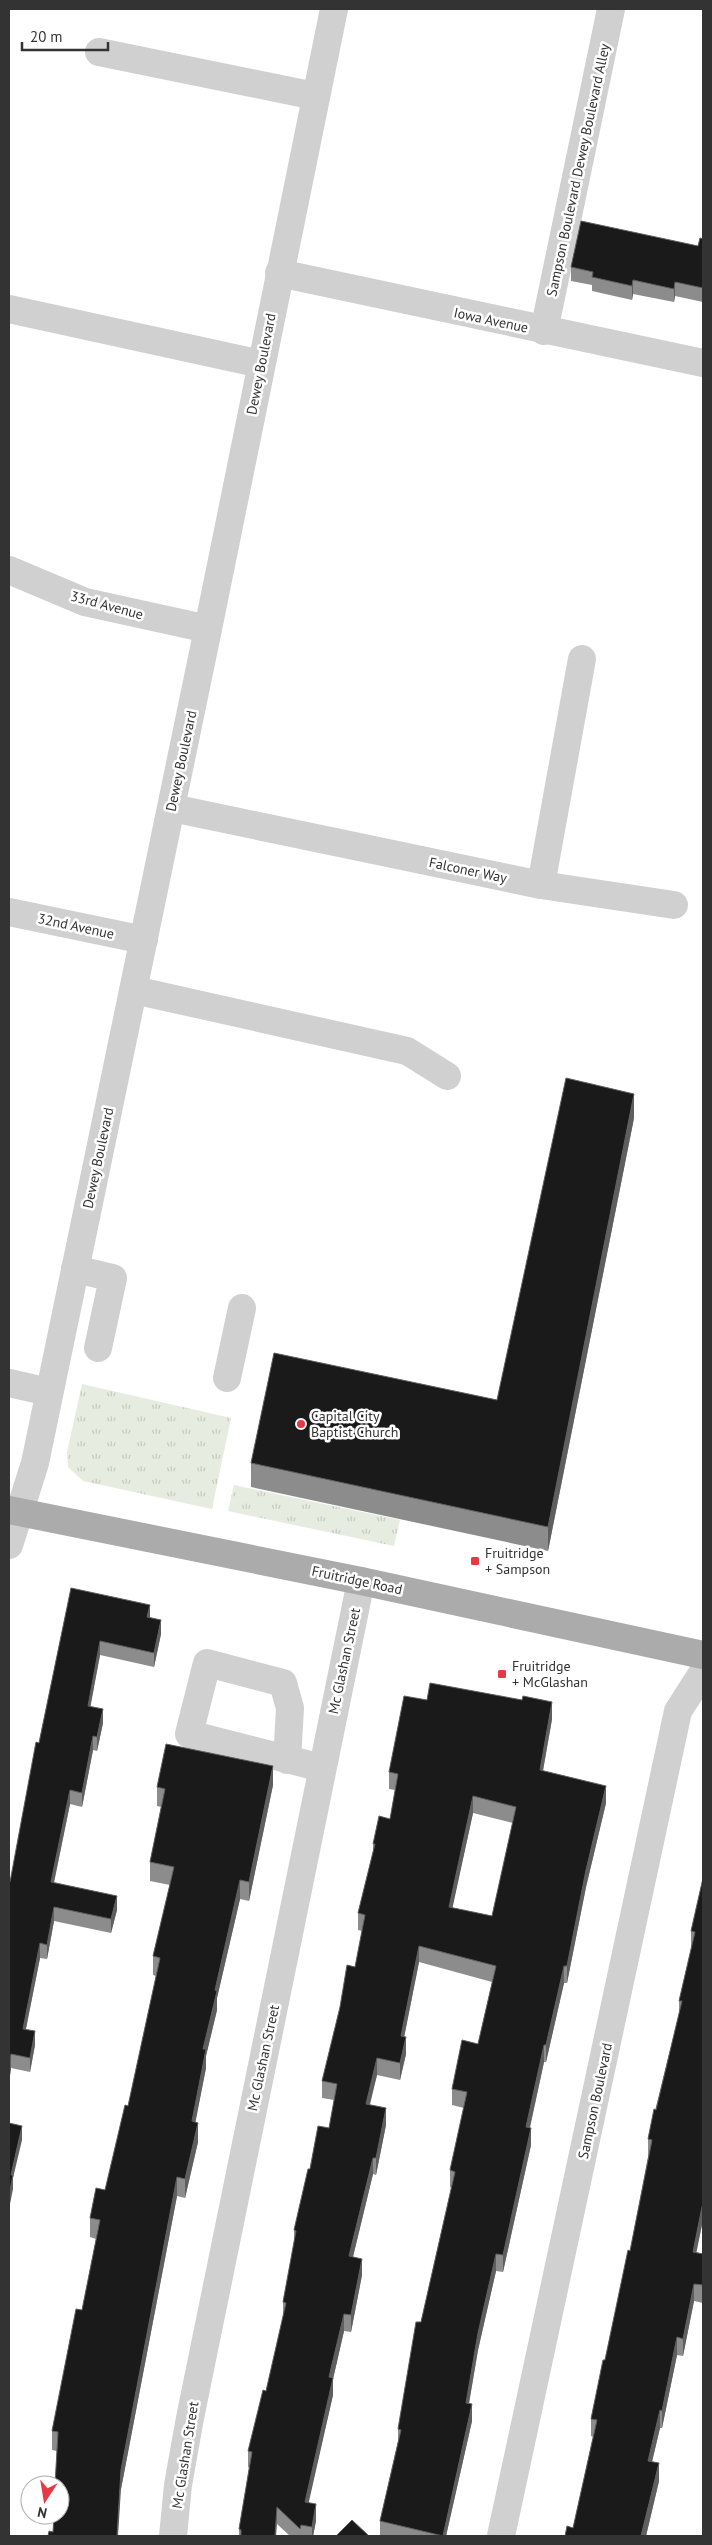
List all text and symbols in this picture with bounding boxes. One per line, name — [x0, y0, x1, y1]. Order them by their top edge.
scale bar — [22, 20, 109, 52]
text: 20 m — [30, 27, 63, 46]
street label: Sampson Boulevard Dewey Boulevard Alley — [542, 42, 614, 298]
street label: Iowa Avenue — [452, 303, 530, 337]
street label: Dewey Boulevard — [242, 312, 280, 416]
street label: 33rd Avenue — [69, 587, 145, 623]
street label: Dewey Boulevard — [161, 709, 201, 813]
street label: Falconer Way — [427, 853, 509, 887]
street label: 32nd Avenue — [36, 909, 116, 943]
street label: Dewey Boulevard — [78, 1106, 118, 1210]
place label: Capital City Baptist Church — [311, 1407, 399, 1441]
marker: Capital City Baptist Church — [295, 1418, 307, 1430]
place label: Fruitridge + Sampson — [485, 1544, 550, 1578]
marker: Fruitridge + Sampson — [469, 1555, 481, 1567]
street label: Fruitridge Road — [310, 1562, 404, 1598]
street label: Mc Glashan Street — [324, 1606, 364, 1716]
place label: Fruitridge + McGlashan — [512, 1657, 588, 1691]
marker: Fruitridge + McGlashan — [496, 1668, 508, 1680]
street label: Mc Glashan Street — [243, 2003, 283, 2113]
street label: Sampson Boulevard — [574, 2041, 616, 2161]
street label: Mc Glashan Street — [168, 2400, 202, 2510]
north arrow — [20, 2475, 70, 2525]
text: N — [36, 2503, 49, 2522]

